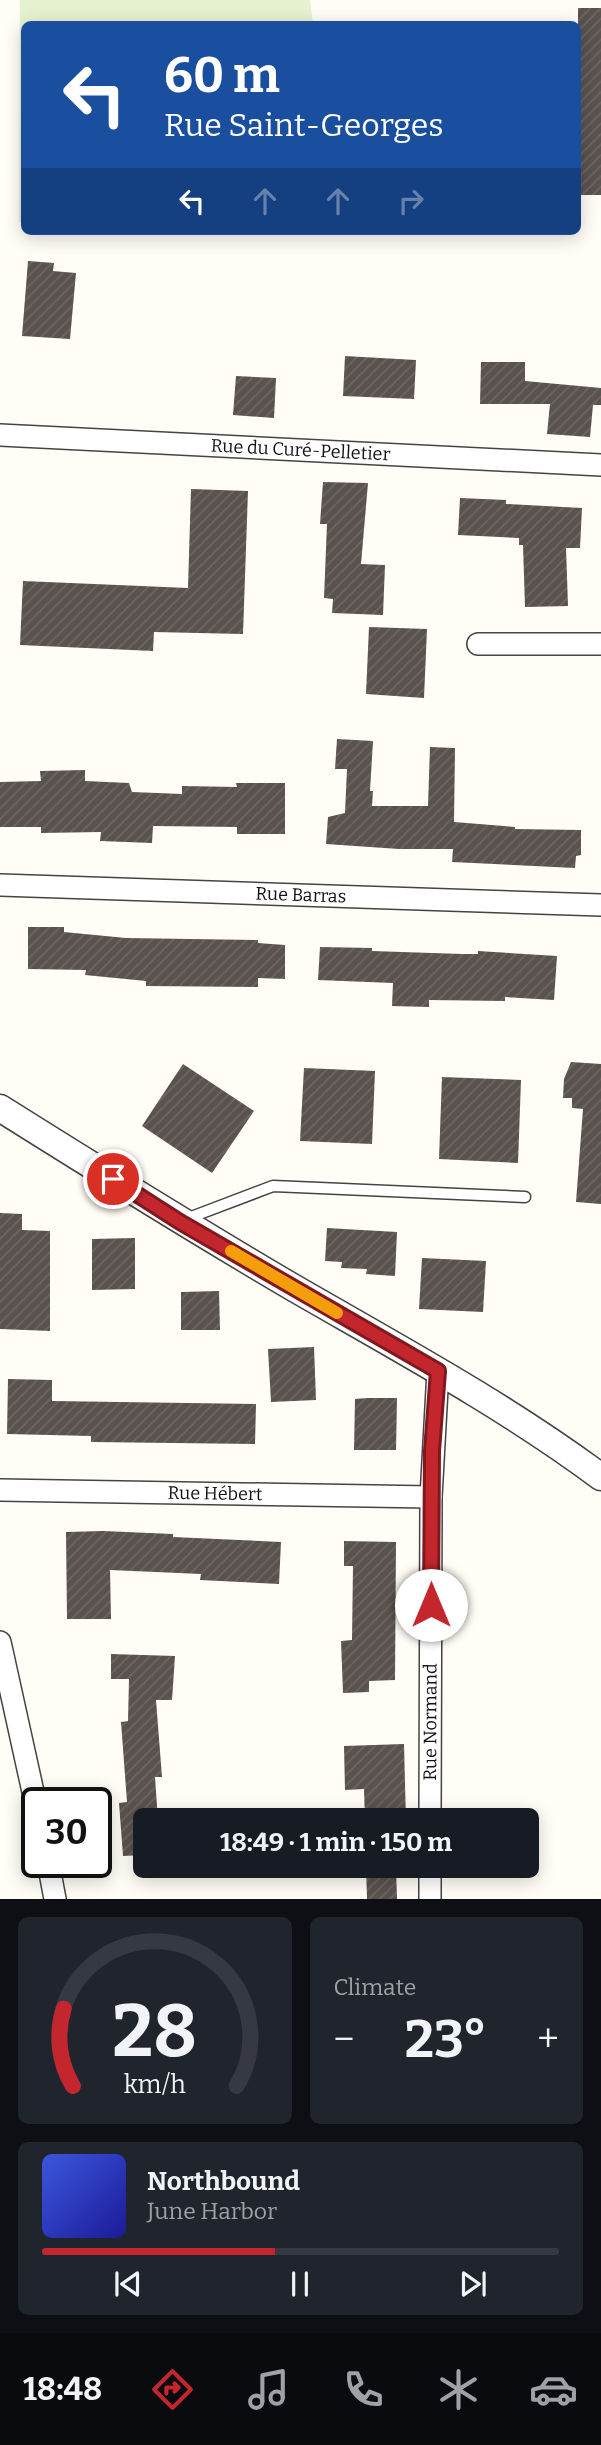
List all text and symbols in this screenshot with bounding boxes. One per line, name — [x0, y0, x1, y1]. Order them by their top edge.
text: 60 m — [164, 46, 280, 105]
icon: left — [49, 49, 140, 140]
text: Rue Saint-Georges — [164, 106, 443, 144]
icon: left — [173, 182, 211, 220]
icon: ahead — [246, 182, 284, 220]
icon: ahead — [319, 182, 357, 220]
icon: right — [392, 182, 430, 220]
street label: Rue du Curé-Pelletier — [210, 435, 391, 465]
street label: Rue Barras — [255, 883, 347, 908]
pin — [83, 1149, 143, 1209]
icon: arrive — [94, 1160, 132, 1198]
street label: Rue Hébert — [167, 1482, 263, 1505]
position arrow — [394, 1568, 468, 1642]
street label: Rue Normand — [419, 1663, 441, 1781]
speed limit sign: 30 — [21, 1787, 112, 1878]
text: 18:49 · 1 min · 150 m — [220, 1827, 452, 1858]
text: Climate — [334, 1973, 416, 2001]
text: 28 — [112, 1989, 197, 2076]
text: 23° — [405, 2008, 487, 2071]
text: − — [334, 2016, 354, 2062]
text: + — [537, 2016, 559, 2062]
text: km/h — [124, 2070, 186, 2100]
text: Northbound — [147, 2166, 300, 2197]
text: June Harbor — [147, 2197, 277, 2225]
icon: previous — [109, 2265, 147, 2303]
icon: pause — [281, 2265, 319, 2303]
icon: next — [454, 2265, 492, 2303]
icon: directions — [148, 2365, 197, 2414]
icon: music — [244, 2365, 293, 2414]
icon: phone — [339, 2365, 388, 2414]
icon: climate — [434, 2365, 483, 2414]
icon: car — [529, 2365, 578, 2414]
text: 18:48 — [23, 2370, 102, 2408]

